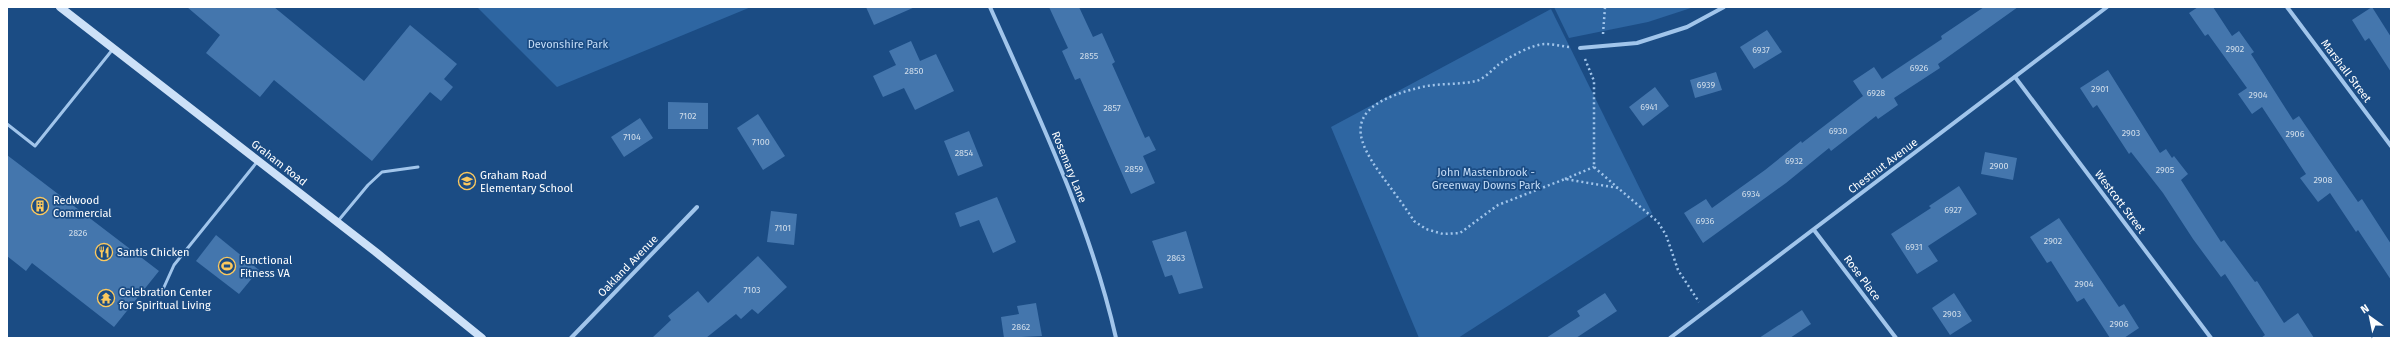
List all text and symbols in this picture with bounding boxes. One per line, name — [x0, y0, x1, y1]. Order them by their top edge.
street label: Marshall Street — [2318, 37, 2374, 105]
park label: Devonshire Park — [528, 38, 609, 51]
house number: 2902 — [2226, 44, 2244, 54]
house number: 6937 — [1752, 45, 1770, 55]
house number: 2855 — [1080, 51, 1099, 61]
house number: 6926 — [1910, 63, 1928, 73]
house number: 2850 — [905, 66, 923, 76]
house number: 6939 — [1697, 80, 1715, 90]
house number: 2901 — [2091, 84, 2109, 94]
house number: 6928 — [1867, 88, 1885, 98]
house number: 2904 — [2249, 90, 2268, 100]
house number: 6941 — [1640, 102, 1658, 112]
house number: 2857 — [1103, 103, 1121, 113]
house number: 7102 — [679, 111, 697, 121]
house number: 6930 — [1829, 126, 1847, 136]
house number: 2903 — [2122, 128, 2140, 138]
street label: Rosemary Lane — [1049, 129, 1089, 205]
house number: 2906 — [2286, 129, 2305, 139]
house number: 7104 — [623, 132, 641, 142]
street label: Chestnut Avenue — [1846, 136, 1920, 196]
street label: Graham Road — [249, 137, 309, 189]
house number: 7100 — [752, 137, 770, 147]
house number: 2854 — [955, 148, 974, 158]
house number: 6932 — [1785, 156, 1803, 166]
house number: 2900 — [1989, 161, 2009, 171]
house number: 2859 — [1125, 164, 1144, 174]
house number: 2905 — [2156, 165, 2175, 175]
park label: John Mastenbrook - Greenway Downs Park — [1432, 166, 1541, 192]
street label: Westcott Street — [2092, 168, 2148, 236]
place label: Graham Road Elementary School — [480, 169, 573, 195]
school or university icon: Graham Road Elementary School — [457, 171, 477, 191]
house number: 2908 — [2313, 175, 2333, 185]
house number: 6934 — [1742, 189, 1760, 199]
place label: Redwood Commercial — [53, 194, 112, 220]
building icon: Redwood Commercial — [30, 196, 50, 216]
house number: 6927 — [1944, 205, 1962, 215]
house number: 6936 — [1696, 216, 1714, 226]
house number: 7101 — [775, 223, 791, 233]
house number: 2826 — [69, 228, 87, 238]
street label: Oakland Avenue — [595, 232, 661, 300]
house number: 2902 — [2044, 236, 2062, 246]
restaurant icon: Santis Chicken — [94, 242, 114, 262]
house number: 6931 — [1905, 242, 1923, 252]
place label: Santis Chicken — [117, 246, 189, 259]
house number: 2863 — [1167, 253, 1185, 263]
street label: Rose Place — [1841, 253, 1883, 303]
place label: Functional Fitness VA — [240, 254, 292, 280]
sports icon: Functional Fitness VA — [217, 256, 237, 276]
house number: 2904 — [2075, 279, 2094, 289]
house number: 7103 — [743, 285, 761, 295]
place label: Celebration Center for Spiritual Living — [119, 286, 213, 312]
temple icon: Celebration Center for Spiritual Living — [96, 288, 116, 308]
north arrow — [2350, 297, 2390, 337]
text: N — [2358, 302, 2371, 316]
house number: 2903 — [1943, 309, 1961, 319]
house number: 2906 — [2110, 319, 2129, 329]
house number: 2862 — [1012, 322, 1030, 332]

